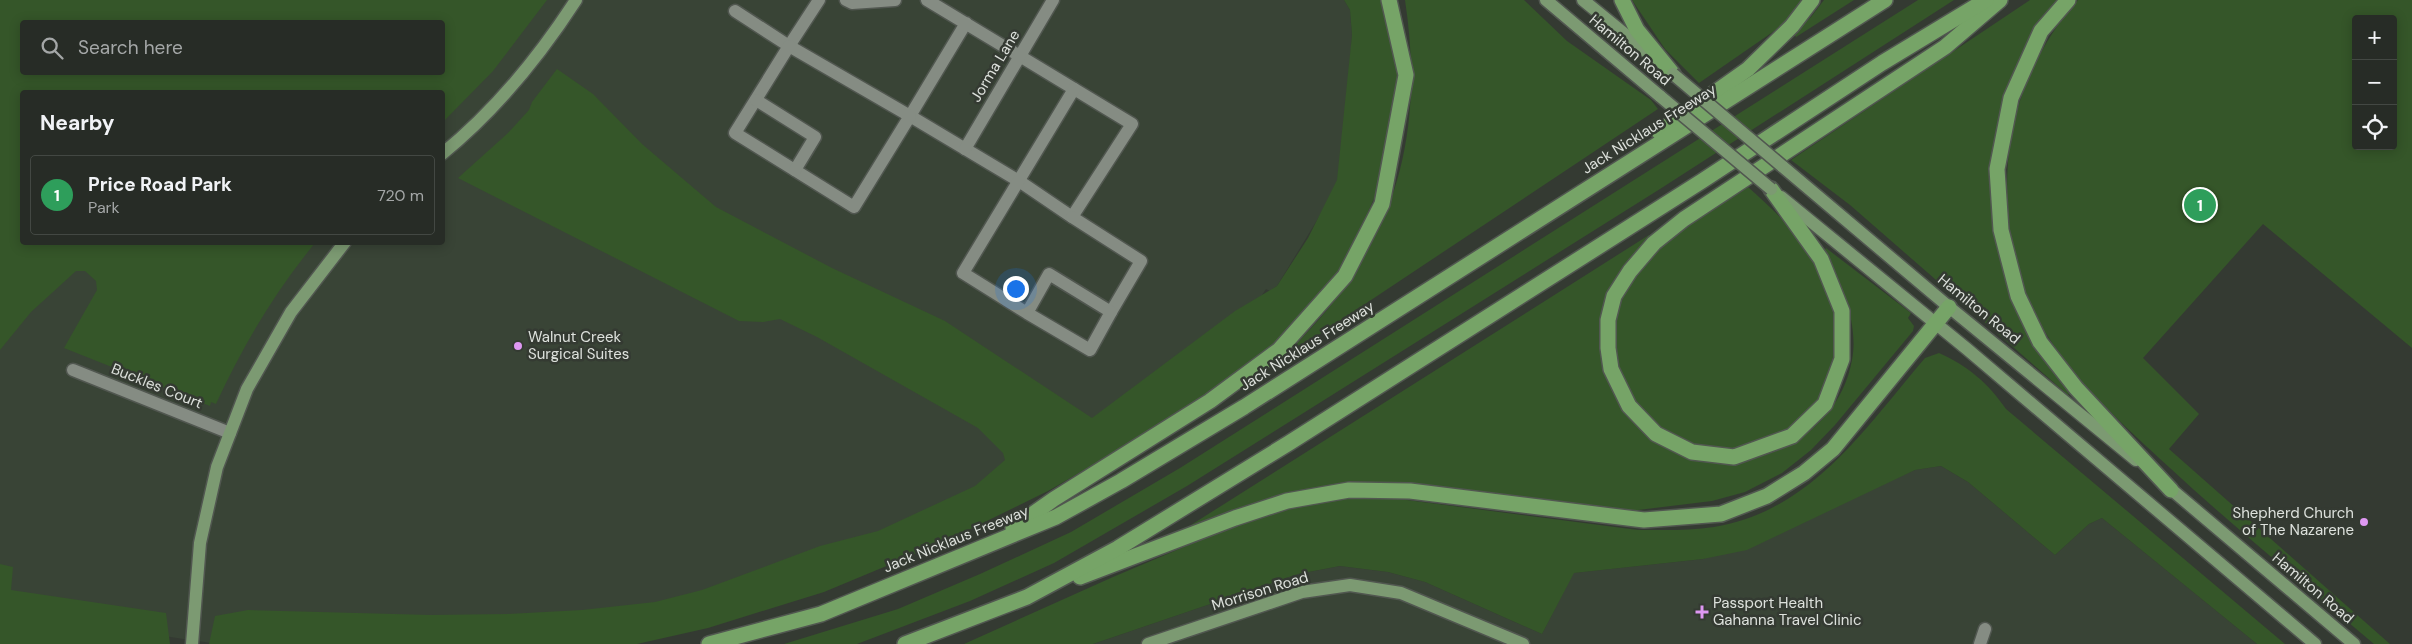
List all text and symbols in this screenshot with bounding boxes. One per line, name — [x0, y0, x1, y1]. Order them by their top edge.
street label: Hamilton Road — [1585, 10, 1675, 90]
map controls — [2352, 15, 2397, 150]
button: + — [2352, 15, 2397, 60]
search box — [20, 20, 445, 75]
street label: Jorma Lane — [966, 26, 1024, 106]
icon: search — [38, 34, 66, 62]
text: Search here — [78, 35, 183, 60]
button: − — [2352, 60, 2397, 105]
street label: Jack Nicklaus Freeway — [1578, 79, 1721, 179]
button: locate — [2352, 105, 2397, 150]
text: Nearby — [40, 109, 114, 137]
text: Price Road Park — [88, 172, 232, 197]
text: 1 — [54, 185, 60, 206]
text: 720 m — [377, 185, 424, 206]
pin: 1 — [2184, 186, 2216, 224]
text: Park — [88, 197, 120, 218]
street label: Hamilton Road — [1934, 270, 2024, 348]
your location — [1003, 276, 1029, 302]
street label: Jack Nicklaus Freeway — [1236, 296, 1379, 396]
place label: Walnut Creek Surgical Suites — [528, 327, 629, 364]
marker: Walnut Creek Surgical Suites — [512, 340, 524, 352]
street label: Buckles Court — [108, 359, 206, 413]
street label: Jack Nicklaus Freeway — [880, 500, 1032, 577]
place label: Shepherd Church of The Nazarene — [2233, 503, 2354, 540]
marker: Shepherd Church of The Nazarene — [2358, 516, 2370, 528]
street label: Hamilton Road — [2268, 548, 2358, 628]
street label: Morrison Road — [1209, 567, 1311, 615]
place label: Passport Health Gahanna Travel Clinic — [1713, 593, 1862, 630]
marker: Passport Health Gahanna Travel Clinic — [1695, 605, 1709, 619]

